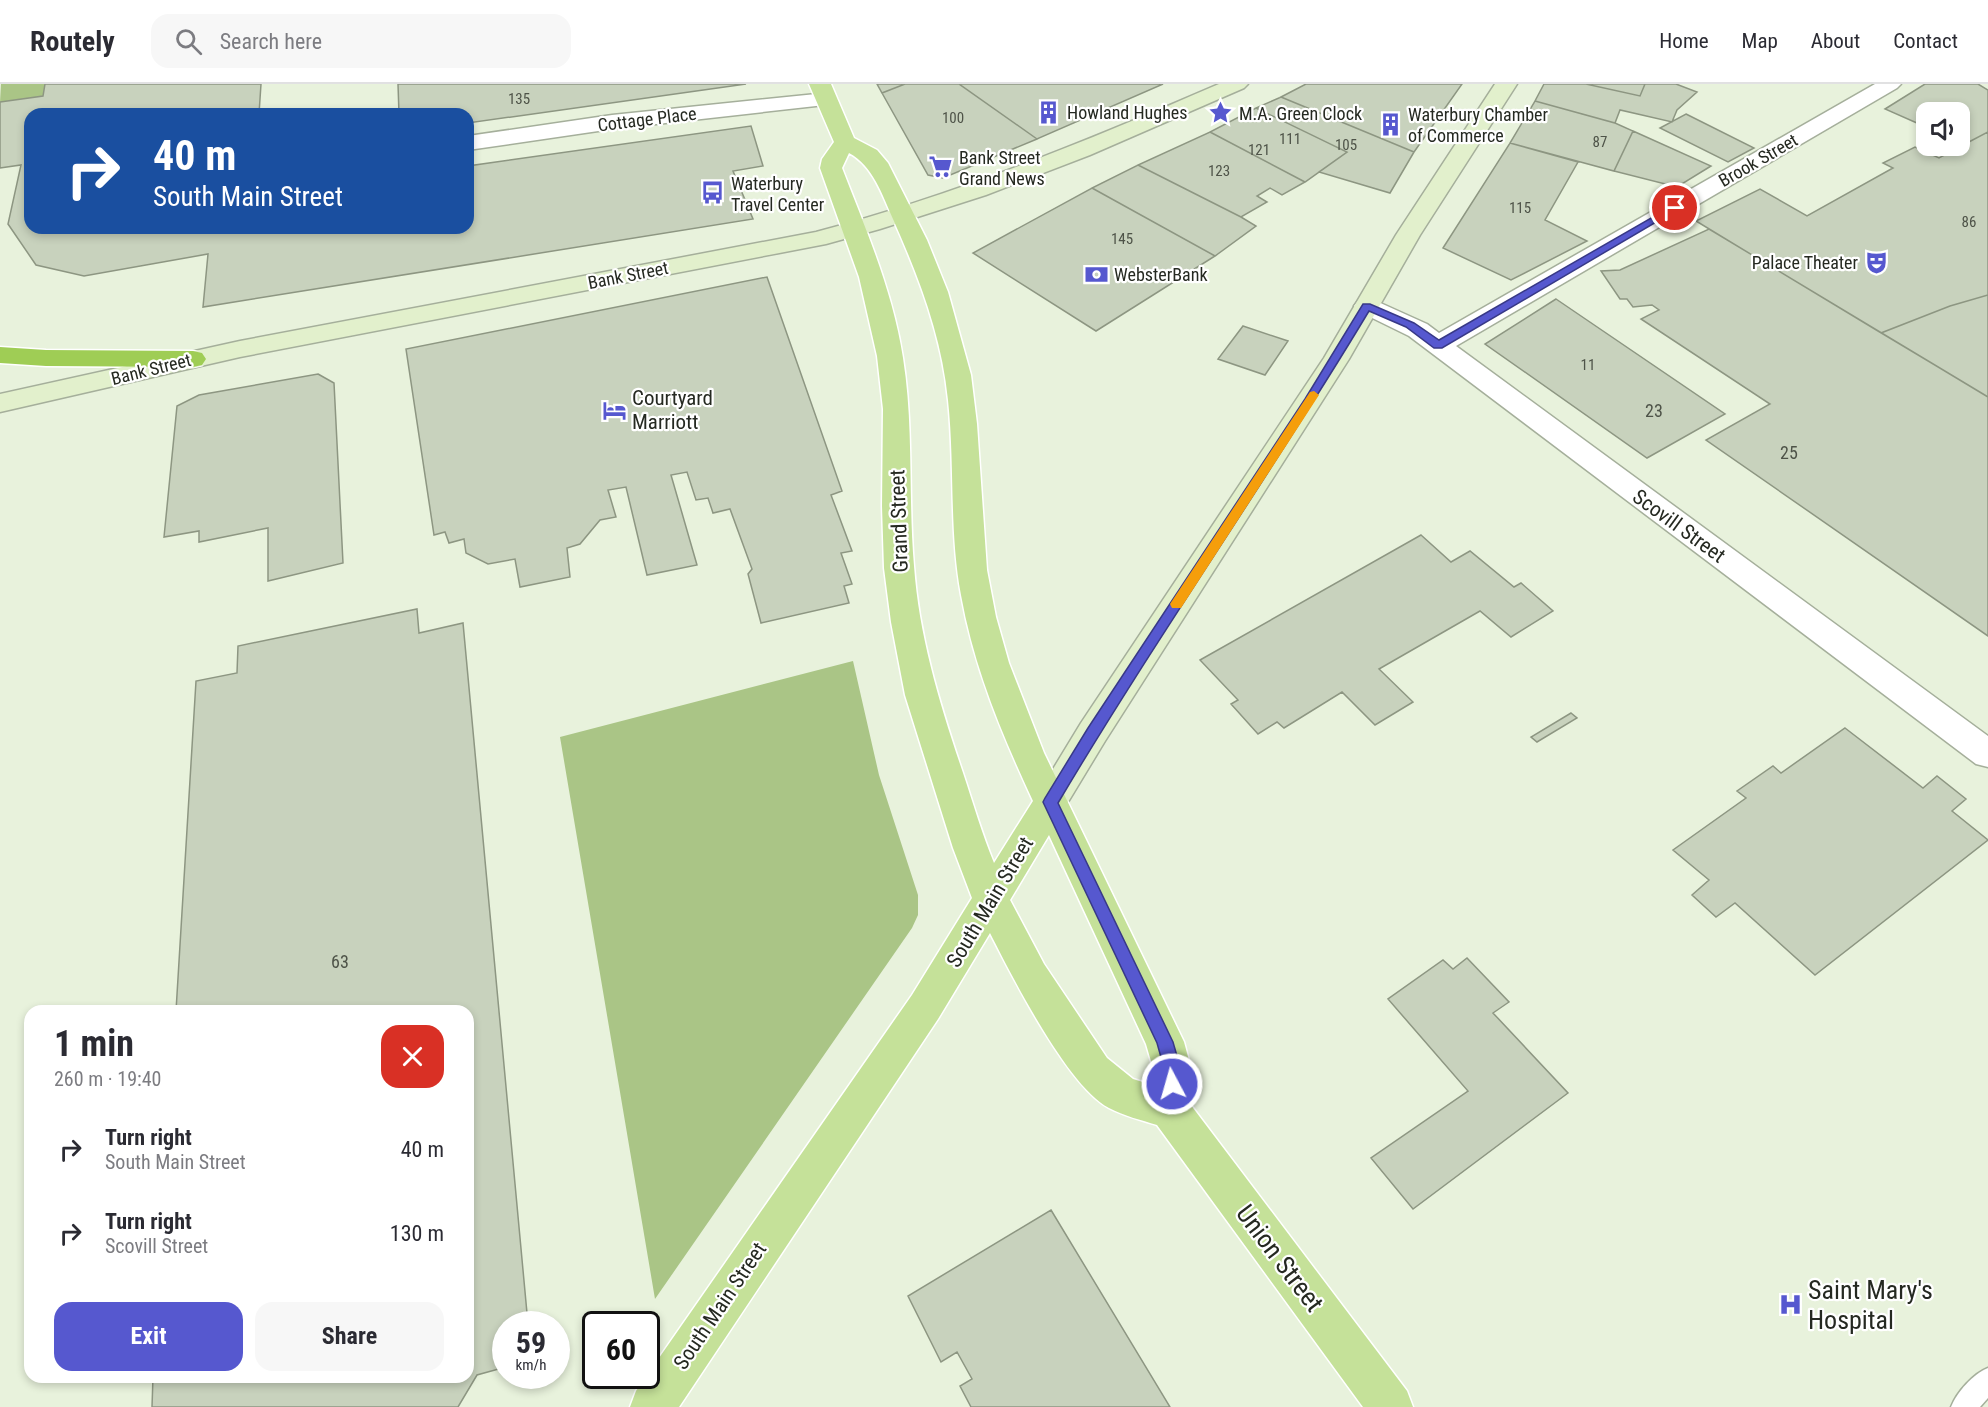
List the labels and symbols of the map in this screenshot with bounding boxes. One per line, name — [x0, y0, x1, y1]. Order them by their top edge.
house number: 135 — [508, 90, 530, 108]
building icon: Howland Hughes — [1036, 99, 1062, 125]
place icon: M.A. Green Clock — [1208, 100, 1234, 126]
place label: Howland Hughes — [1067, 102, 1188, 123]
street label: Cottage Place — [596, 103, 698, 135]
place label: M.A. Green Clock — [1239, 103, 1362, 124]
place label: Waterbury Chamber of Commerce — [1408, 104, 1549, 146]
house number: 100 — [942, 109, 964, 127]
building icon: Waterbury Chamber of Commerce — [1377, 111, 1403, 137]
street label: Brook Street — [1715, 129, 1801, 191]
house number: 111 — [1279, 130, 1301, 148]
house number: 87 — [1593, 133, 1607, 151]
house number: 105 — [1335, 136, 1357, 154]
house number: 121 — [1248, 141, 1270, 159]
place label: Bank Street Grand News — [959, 147, 1045, 189]
supermarket icon: Bank Street Grand News — [928, 154, 954, 180]
house number: 123 — [1208, 162, 1230, 180]
place label: Waterbury Travel Center — [731, 173, 825, 215]
bus stop icon: Waterbury Travel Center — [700, 180, 726, 206]
pin — [1649, 182, 1700, 233]
house number: 115 — [1509, 199, 1531, 217]
house number: 86 — [1962, 213, 1976, 231]
house number: 145 — [1111, 230, 1133, 248]
theatre icon: Palace Theater — [1863, 249, 1889, 275]
place label: Palace Theater — [1752, 252, 1859, 273]
street label: Bank Street — [586, 257, 670, 293]
bank icon: WebsterBank — [1083, 261, 1109, 287]
place label: WebsterBank — [1114, 264, 1208, 285]
street label: Bank Street — [109, 349, 193, 389]
house number: 11 — [1581, 356, 1595, 374]
place label: Courtyard Marriott — [632, 386, 713, 434]
hotel icon: Courtyard Marriott — [601, 397, 627, 423]
house number: 23 — [1645, 400, 1663, 421]
house number: 25 — [1780, 442, 1798, 463]
street label: Grand Street — [885, 469, 913, 573]
street label: Scovill Street — [1628, 484, 1730, 568]
street label: South Main Street — [942, 833, 1038, 971]
house number: 63 — [331, 951, 349, 972]
position arrow — [1140, 1052, 1204, 1116]
street label: Union Street — [1230, 1199, 1330, 1317]
street label: South Main Street — [669, 1238, 771, 1374]
place label: Saint Mary's Hospital — [1808, 1275, 1933, 1335]
hospital icon: Saint Mary's Hospital — [1777, 1292, 1803, 1318]
speed limit sign: 60 — [582, 1311, 660, 1389]

